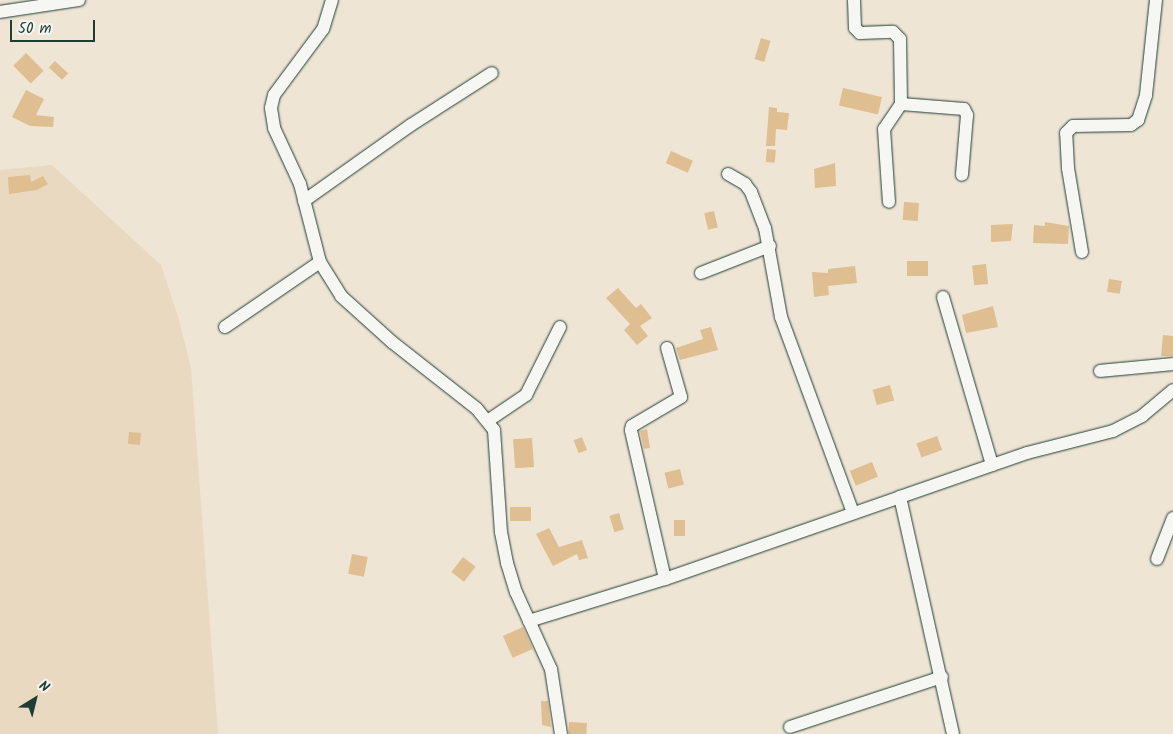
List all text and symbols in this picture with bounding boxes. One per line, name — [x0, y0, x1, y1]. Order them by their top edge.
scale bar — [12, 10, 98, 42]
text: 50 m — [18, 17, 52, 41]
north arrow — [10, 674, 60, 724]
text: N — [34, 675, 54, 698]

